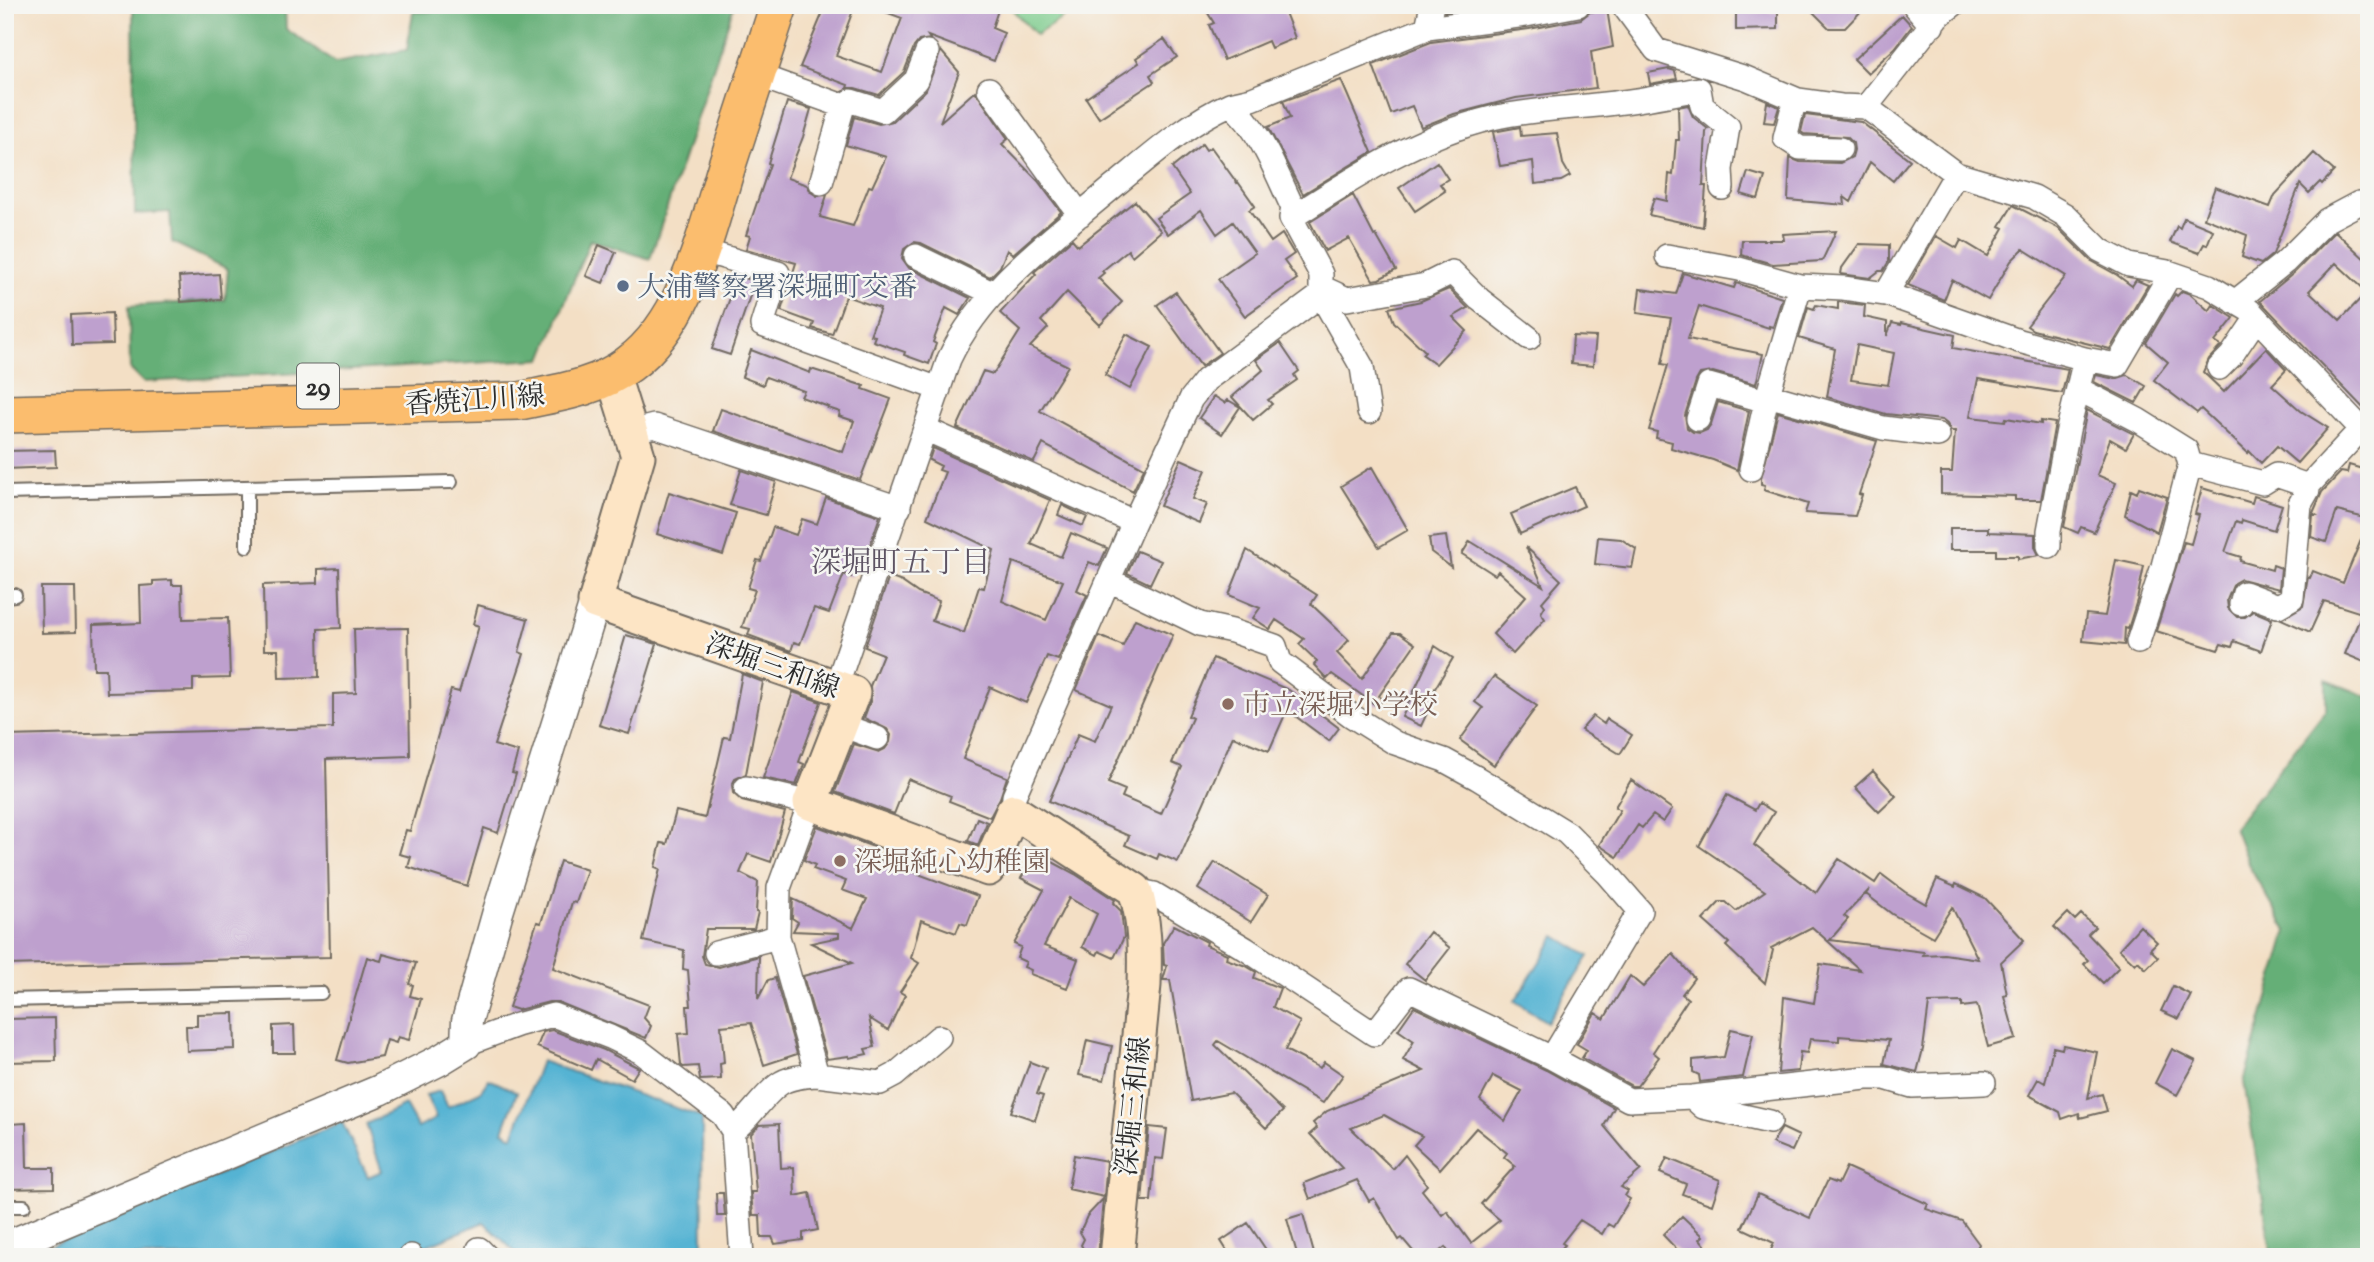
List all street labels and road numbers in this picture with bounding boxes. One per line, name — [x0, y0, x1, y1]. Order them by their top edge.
road number: 29 — [297, 364, 339, 408]
street label: 香焼江川線 — [404, 377, 546, 427]
street label: 深堀三和線 — [699, 625, 845, 711]
street label: 深堀三和線 — [1108, 1035, 1162, 1178]

